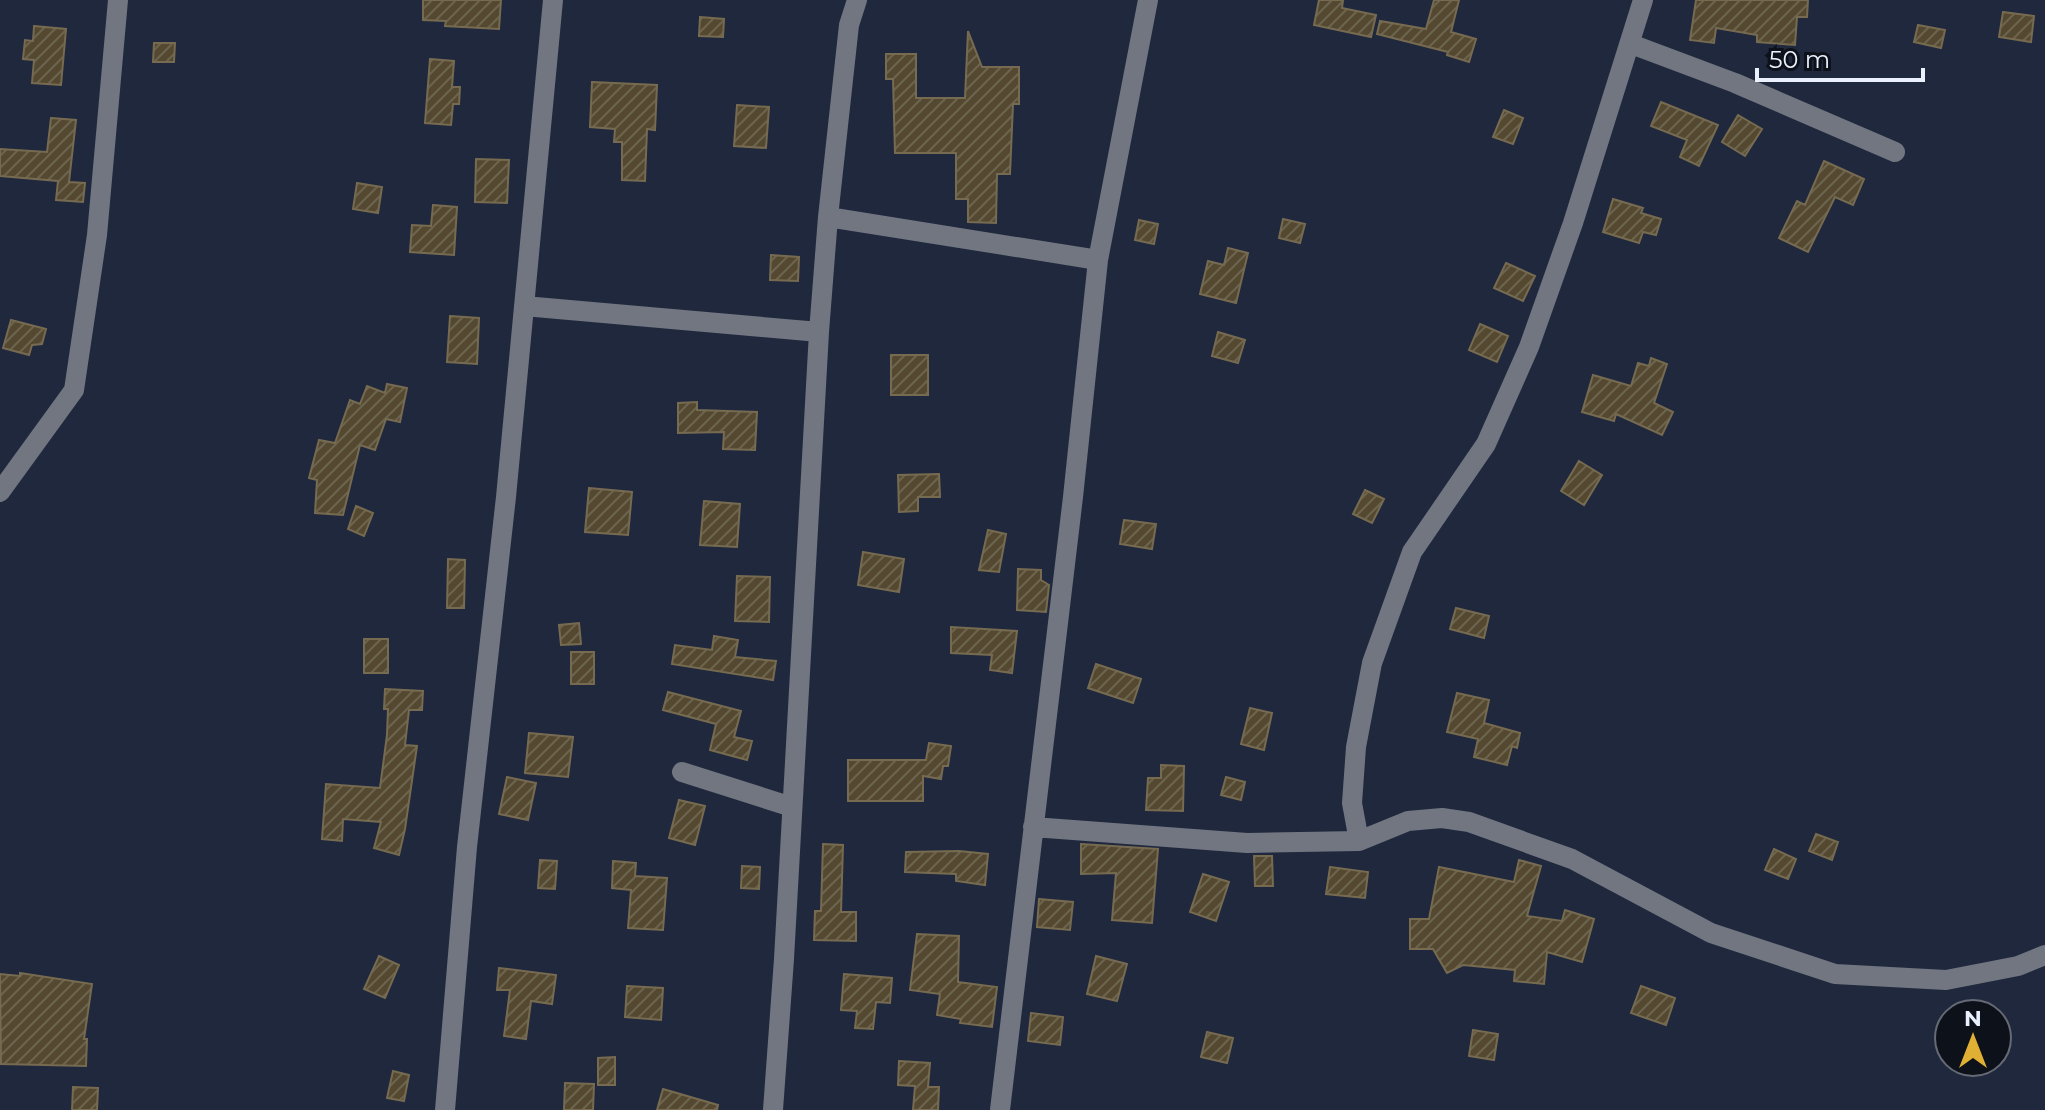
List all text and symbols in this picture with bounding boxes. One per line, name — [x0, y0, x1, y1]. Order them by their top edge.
scale bar — [1757, 32, 1923, 82]
text: 50 m — [1769, 45, 1830, 74]
north arrow — [1933, 998, 2013, 1078]
text: N — [1964, 1005, 1982, 1032]

